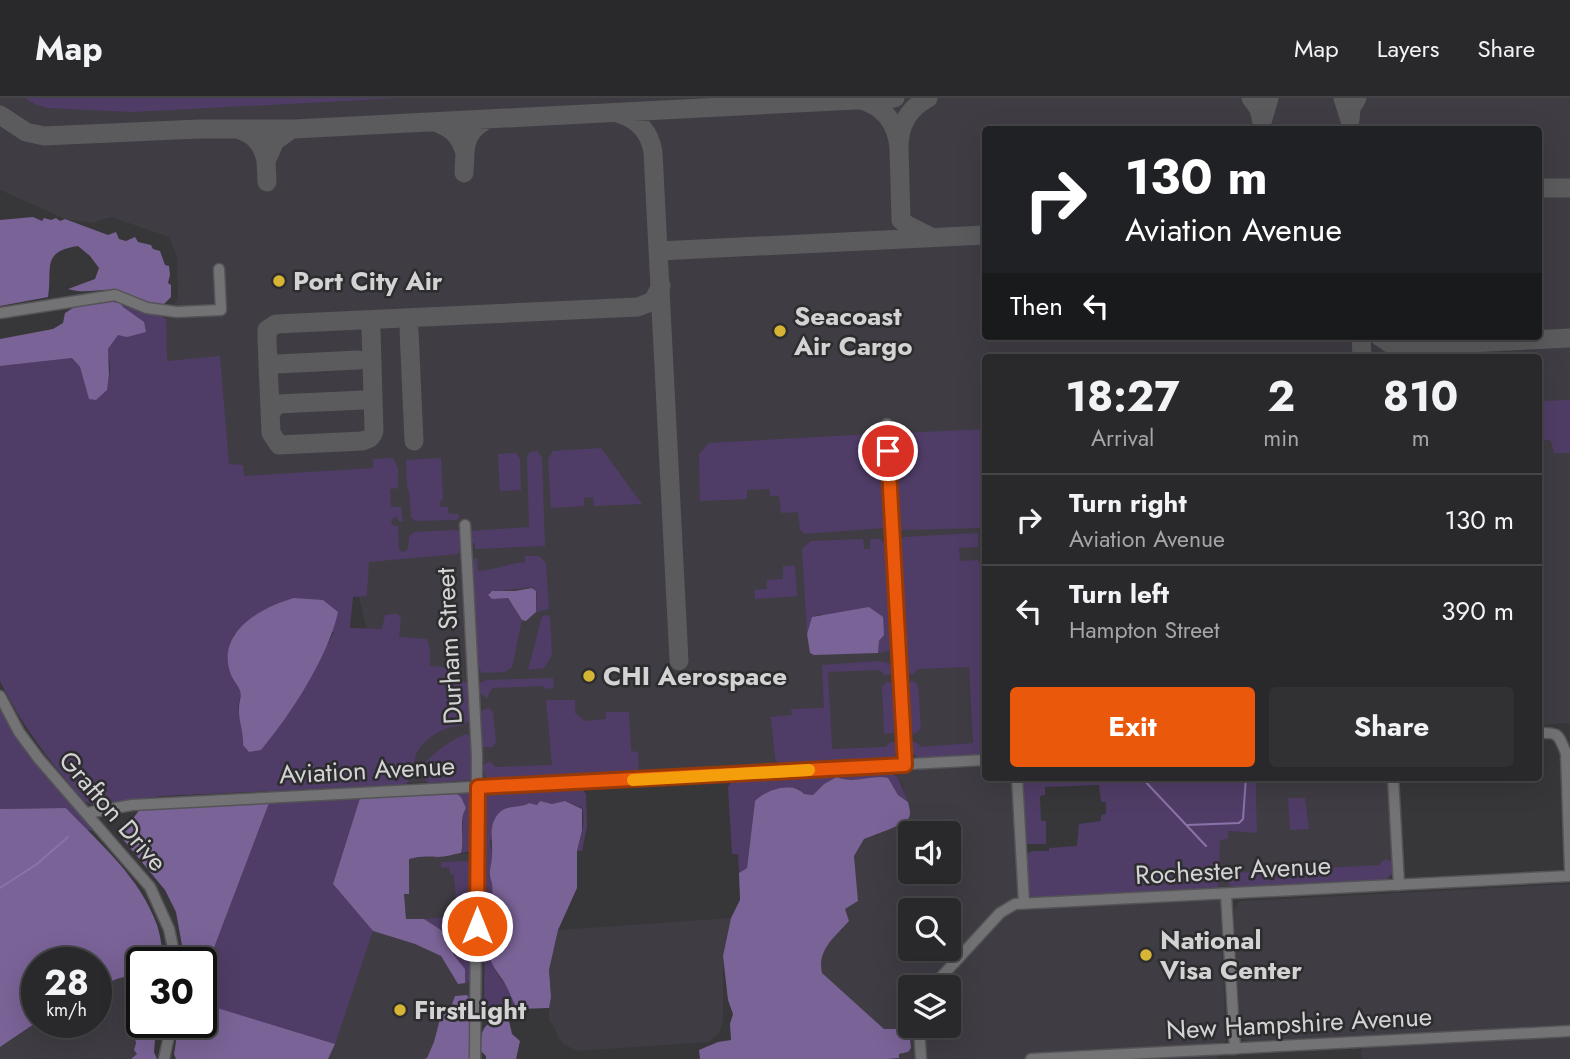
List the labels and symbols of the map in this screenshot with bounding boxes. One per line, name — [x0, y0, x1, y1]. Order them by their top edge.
place label: Port City Air — [293, 262, 443, 300]
marker: Port City Air — [271, 273, 287, 289]
place label: Seacoast Air Cargo — [793, 297, 913, 365]
marker: Seacoast Air Cargo — [772, 323, 788, 339]
pin — [858, 421, 918, 481]
street label: Durham Street — [426, 566, 472, 725]
place label: CHI Aerospace — [603, 657, 787, 695]
marker: CHI Aerospace — [581, 668, 597, 684]
street label: Grafton Drive — [50, 742, 176, 880]
street label: Aviation Avenue — [278, 746, 456, 794]
street label: Rochester Avenue — [1134, 846, 1332, 894]
position arrow — [440, 889, 514, 963]
place label: National Visa Center — [1159, 921, 1302, 989]
speed limit sign: 30 — [126, 947, 217, 1038]
marker: National Visa Center — [1138, 947, 1154, 963]
place label: FirstLight — [414, 991, 527, 1029]
street label: New Hampshire Avenue — [1165, 997, 1433, 1049]
marker: FirstLight — [392, 1002, 408, 1018]

